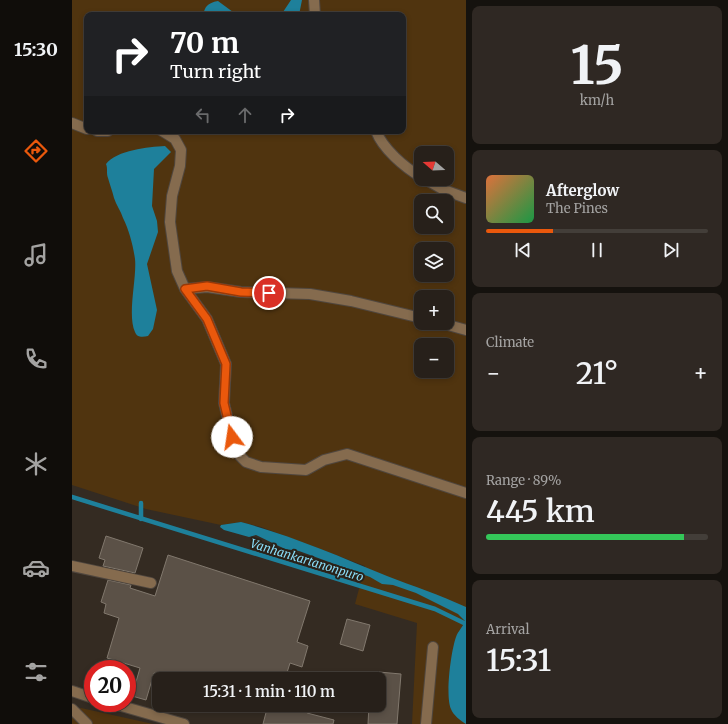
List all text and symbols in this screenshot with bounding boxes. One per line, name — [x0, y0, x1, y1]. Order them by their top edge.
text: 70 m — [170, 25, 239, 61]
icon: right — [104, 28, 156, 80]
text: 15 — [570, 33, 624, 98]
text: 15:30 — [14, 38, 58, 61]
text: Turn right — [170, 60, 261, 83]
text: km/h — [580, 92, 614, 109]
icon: left — [192, 104, 214, 126]
icon: ahead — [234, 104, 256, 126]
icon: right — [276, 104, 298, 126]
icon: directions — [22, 137, 50, 165]
north arrow — [414, 146, 454, 186]
map controls — [414, 146, 454, 378]
text: Afterglow — [546, 181, 619, 200]
button: search — [414, 194, 454, 234]
text: The Pines — [546, 200, 608, 217]
icon: previous — [512, 239, 534, 261]
icon: pause — [586, 239, 608, 261]
icon: next — [660, 239, 682, 261]
icon: music — [22, 241, 50, 269]
button: layers — [414, 242, 454, 282]
pin — [252, 276, 286, 310]
icon: arrive — [258, 282, 280, 304]
button: + — [414, 290, 454, 330]
text: Climate — [486, 334, 534, 351]
button: − — [414, 338, 454, 378]
icon: phone — [22, 345, 50, 373]
text: 21° — [576, 354, 618, 392]
text: − — [486, 359, 501, 387]
text: + — [693, 359, 708, 387]
position arrow — [211, 416, 253, 458]
icon: climate — [22, 450, 50, 478]
text: Range · 89% — [486, 472, 561, 489]
text: 445 km — [486, 492, 595, 530]
water label: Vanhankartanonpuro — [249, 536, 366, 584]
icon: car — [22, 554, 50, 582]
text: Arrival — [486, 621, 529, 638]
text: 15:31 — [486, 641, 551, 679]
icon: filters — [22, 658, 50, 686]
speed limit sign: 20 — [84, 660, 136, 712]
text: 15:31 · 1 min · 110 m — [203, 682, 335, 701]

